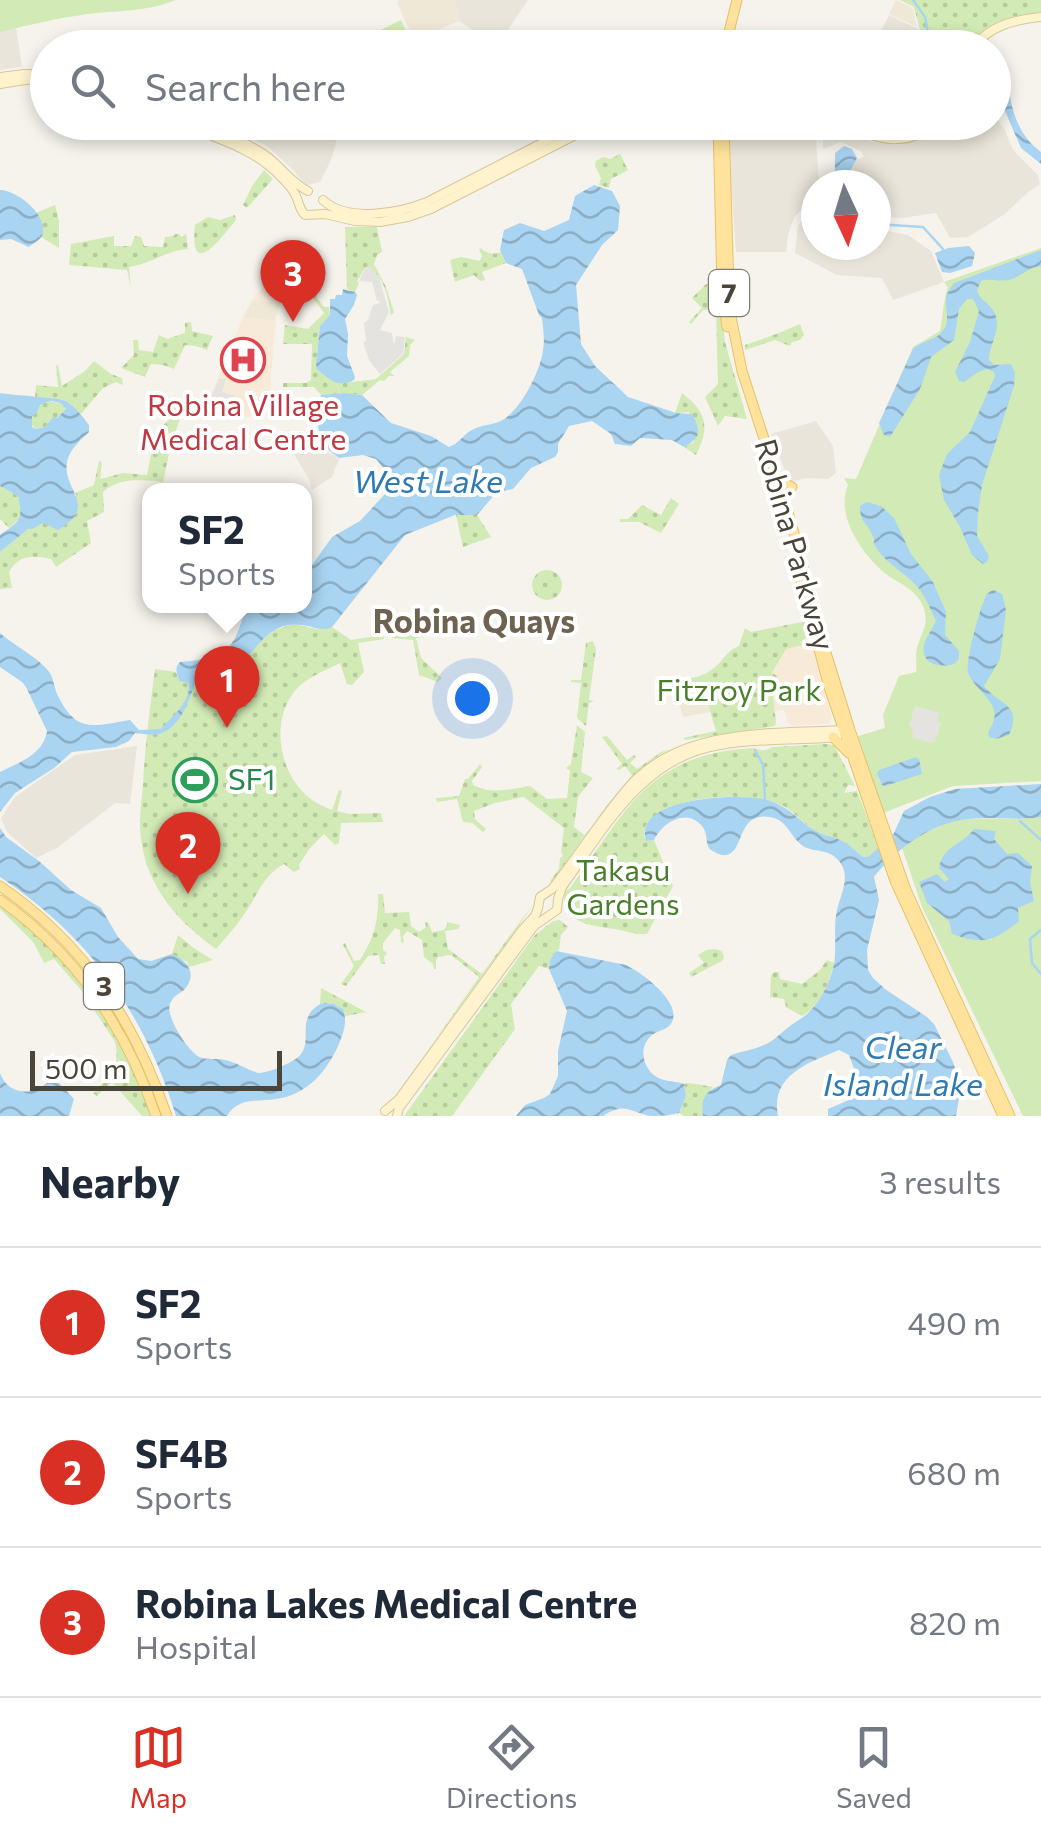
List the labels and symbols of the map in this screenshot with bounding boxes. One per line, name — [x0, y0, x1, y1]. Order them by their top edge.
north arrow — [801, 170, 891, 260]
pin: 3 — [260, 240, 326, 322]
road number: 7 — [709, 270, 749, 316]
hospital icon: Robina Village Medical Centre — [220, 337, 266, 383]
place label: Robina Village Medical Centre — [140, 385, 346, 456]
street label: Robina Parkway — [749, 434, 844, 654]
water label: West Lake — [353, 460, 503, 500]
district label: Robina Quays — [373, 600, 575, 640]
pin: 1 — [194, 646, 260, 728]
park label: Fitzroy Park — [656, 670, 822, 707]
your location — [447, 673, 498, 724]
sports icon: SF1 — [172, 757, 218, 803]
place label: SF1 — [228, 759, 276, 796]
pin: 2 — [156, 812, 220, 894]
park label: Takasu Gardens — [566, 850, 680, 921]
road number: 3 — [84, 963, 124, 1009]
water label: Clear Island Lake — [823, 1026, 983, 1103]
scale bar — [30, 1046, 282, 1090]

